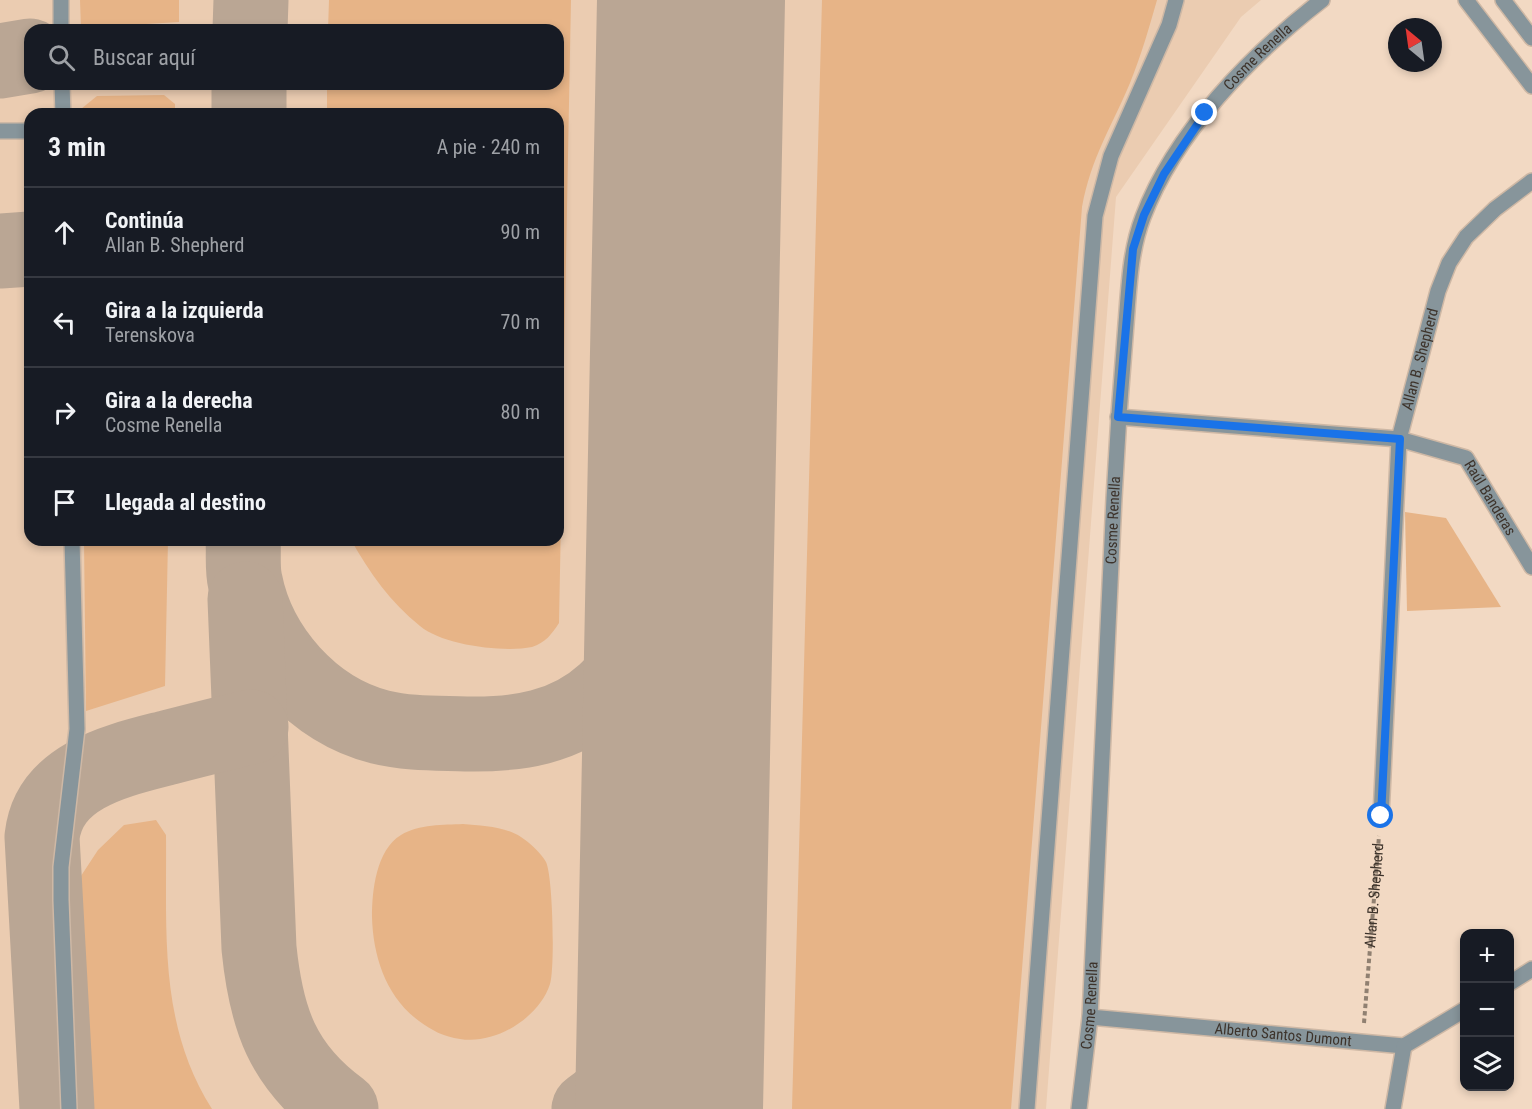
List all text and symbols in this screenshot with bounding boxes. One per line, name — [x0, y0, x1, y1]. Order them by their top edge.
north arrow — [1388, 18, 1442, 72]
street label: Cosme Renella — [1220, 20, 1295, 94]
search box — [24, 24, 564, 90]
icon: search — [45, 41, 78, 74]
text: Buscar aquí — [93, 45, 196, 70]
route end — [1191, 99, 1217, 125]
text: 3 min — [48, 132, 106, 162]
text: A pie · 240 m — [437, 135, 540, 159]
text: Continúa — [105, 208, 184, 233]
icon: ahead — [48, 216, 81, 249]
text: 90 m — [501, 220, 540, 244]
text: Allan B. Shepherd — [105, 233, 244, 257]
text: Gira a la izquierda — [105, 298, 264, 323]
icon: left — [48, 306, 81, 339]
street label: Allan B. Shepherd — [1398, 306, 1442, 412]
text: 70 m — [501, 310, 540, 334]
text: Terenskova — [105, 323, 195, 347]
text: Gira a la derecha — [105, 388, 253, 413]
icon: right — [48, 396, 81, 429]
text: 80 m — [501, 400, 540, 424]
text: Cosme Renella — [105, 413, 222, 437]
street label: Raúl Banderas — [1460, 457, 1520, 539]
street label: Cosme Renella — [1102, 476, 1124, 565]
icon: arrive — [48, 486, 81, 519]
text: Llegada al destino — [105, 490, 266, 515]
route start — [1367, 802, 1393, 828]
street label: Allan B. Shepherd — [1361, 842, 1387, 948]
map controls — [1460, 929, 1514, 1091]
button: + — [1460, 929, 1514, 983]
street label: Cosme Renella — [1077, 961, 1102, 1051]
button: − — [1460, 983, 1514, 1037]
street label: Alberto Santos Dumont — [1214, 1020, 1352, 1050]
button: layers — [1460, 1037, 1514, 1091]

